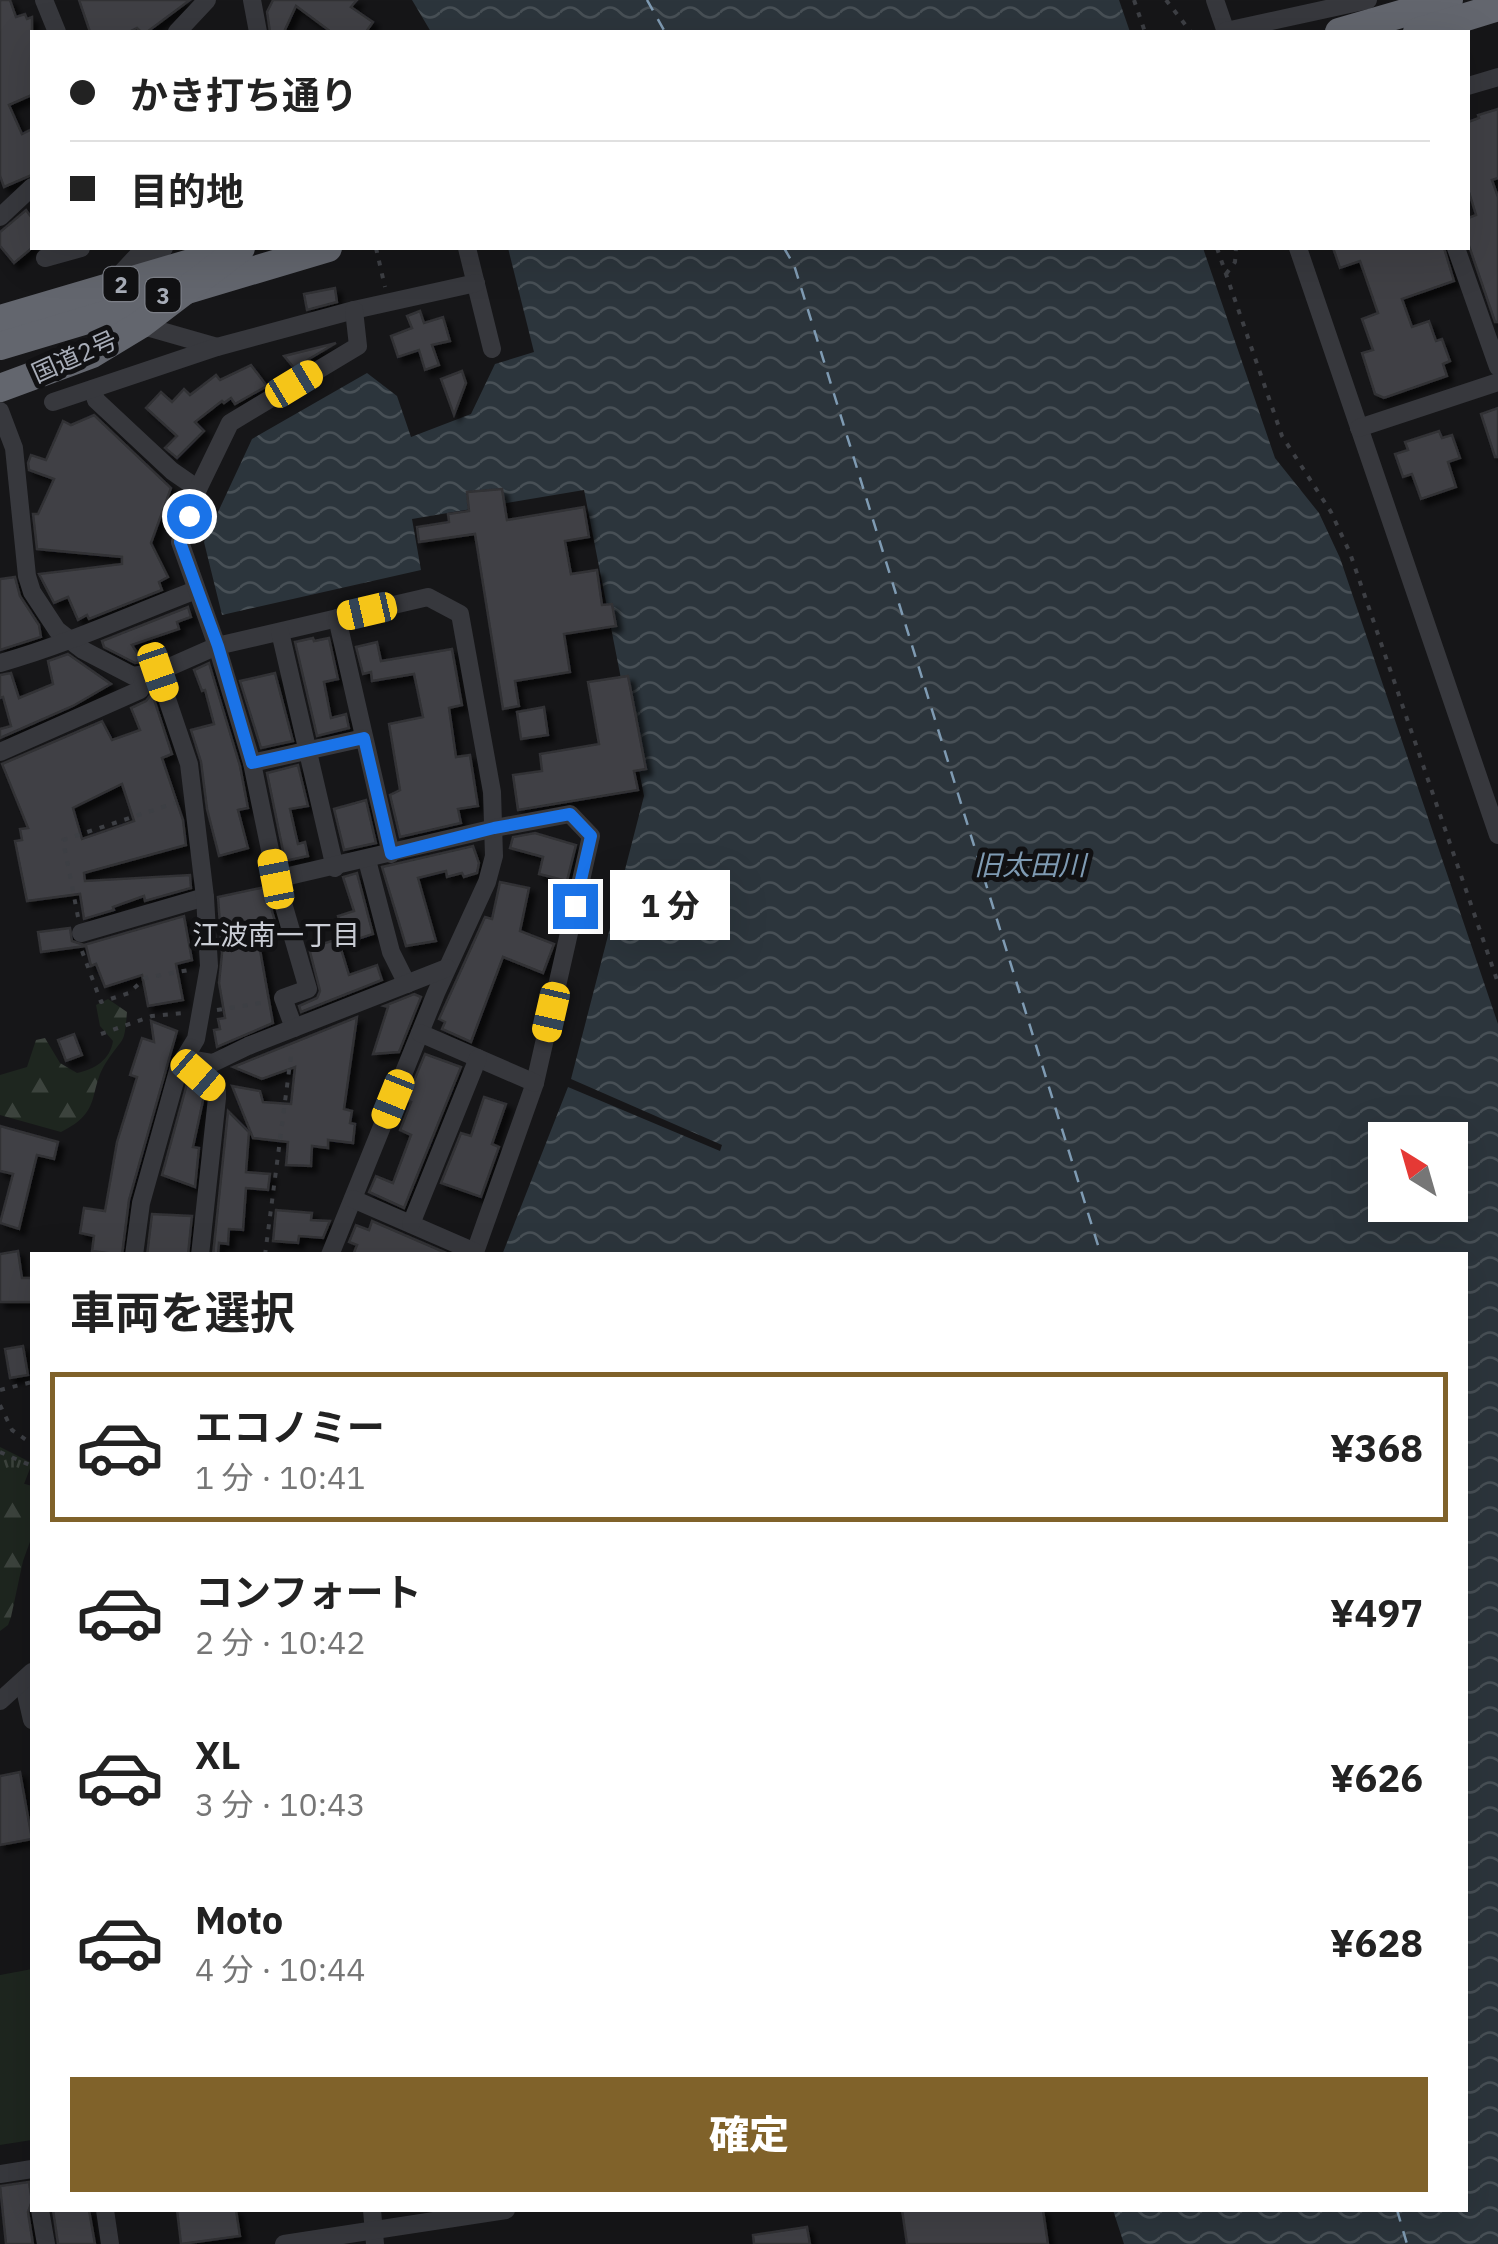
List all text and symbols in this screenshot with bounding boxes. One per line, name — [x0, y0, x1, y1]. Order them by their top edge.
text: かき打ち通り — [130, 70, 358, 119]
text: 目的地 — [130, 166, 244, 215]
road number: 2 — [104, 267, 138, 301]
road number: 3 — [146, 278, 180, 312]
street label: 国道2号 — [26, 323, 122, 389]
car — [261, 356, 327, 412]
route start — [167, 494, 212, 539]
car — [334, 590, 400, 632]
car — [134, 639, 182, 705]
water label: 旧太田川 — [974, 846, 1089, 883]
car — [256, 847, 296, 911]
callout: 1 分 — [610, 871, 730, 941]
route end — [553, 884, 598, 929]
text: 1 分 — [641, 884, 699, 926]
district label: 江波南一丁目 — [192, 916, 360, 953]
car — [530, 979, 572, 1045]
car — [166, 1044, 230, 1106]
car — [368, 1066, 418, 1132]
north arrow — [1368, 1122, 1468, 1222]
map controls — [1368, 1122, 1468, 1222]
text: 車両を選択 — [70, 1283, 295, 1341]
icon: car — [75, 1402, 165, 1492]
text: エコノミー — [195, 1402, 385, 1451]
text: ¥368 — [1330, 1423, 1423, 1472]
text: 1 分 · 10:41 — [195, 1456, 365, 1498]
icon: car — [75, 1567, 165, 1657]
text: コンフォート — [195, 1567, 422, 1616]
text: ¥497 — [1330, 1588, 1423, 1637]
text: 2 分 · 10:42 — [195, 1621, 365, 1663]
text: XL — [195, 1730, 241, 1779]
icon: car — [75, 1732, 165, 1822]
text: ¥626 — [1330, 1753, 1423, 1802]
text: 3 分 · 10:43 — [195, 1783, 365, 1825]
text: Moto — [195, 1895, 283, 1944]
icon: car — [75, 1897, 165, 1987]
text: ¥628 — [1330, 1918, 1423, 1967]
text: 4 分 · 10:44 — [195, 1948, 365, 1990]
button: 確定 — [70, 2077, 1428, 2192]

